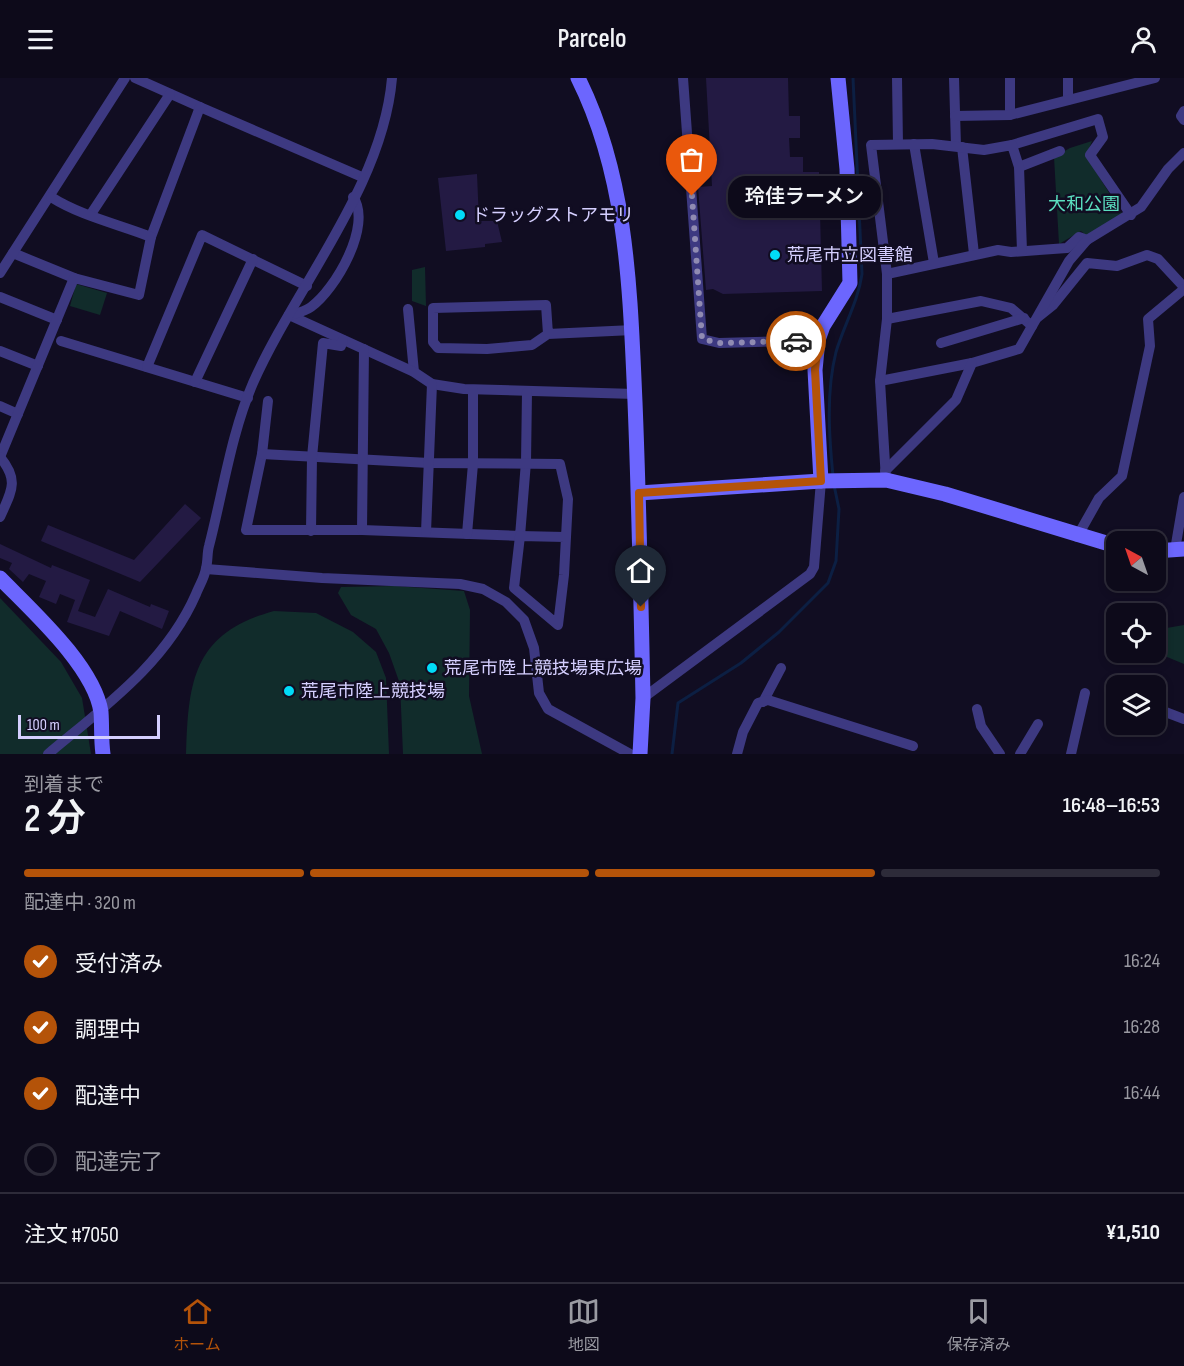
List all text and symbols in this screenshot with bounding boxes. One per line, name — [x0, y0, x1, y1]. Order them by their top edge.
icon: menu — [24, 23, 57, 56]
text: Parcelo — [557, 23, 627, 55]
icon: person — [1127, 23, 1160, 56]
pin — [666, 134, 717, 196]
icon: bag — [675, 143, 708, 176]
callout: 玲佳ラーメン — [728, 175, 881, 217]
text: 玲佳ラーメン — [745, 185, 864, 209]
park label: 大和公園 — [1048, 194, 1120, 215]
place label: ドラッグストアモリ — [472, 205, 634, 226]
marker: ドラッグストアモリ — [453, 208, 467, 222]
place label: 荒尾市立図書館 — [787, 245, 913, 266]
marker: 荒尾市立図書館 — [768, 248, 782, 262]
courier — [766, 311, 826, 371]
icon: car — [780, 325, 813, 358]
north arrow — [1106, 531, 1166, 591]
map controls — [1106, 531, 1166, 735]
pin — [615, 545, 666, 607]
icon: home — [624, 554, 657, 587]
button: locate — [1106, 603, 1166, 663]
place label: 荒尾市陸上競技場東広場 — [444, 658, 642, 679]
marker: 荒尾市陸上競技場東広場 — [425, 661, 439, 675]
button: layers — [1106, 675, 1166, 735]
place label: 荒尾市陸上競技場 — [301, 681, 445, 702]
marker: 荒尾市陸上競技場 — [282, 684, 296, 698]
scale bar — [18, 712, 160, 740]
text: 100 m — [27, 716, 60, 735]
text: 到着まで — [24, 773, 104, 797]
text: 16:48–16:53 — [1063, 792, 1160, 819]
text: 2 分 — [24, 796, 86, 843]
text: 配達中 · 320 m — [24, 891, 136, 915]
icon: check — [24, 945, 57, 978]
text: 16:24 — [1124, 949, 1160, 973]
text: 受付済み — [75, 951, 163, 978]
icon: check — [24, 1011, 57, 1044]
text: 16:28 — [1123, 1015, 1160, 1039]
text: 調理中 — [75, 1017, 141, 1044]
icon: check — [24, 1077, 57, 1110]
text: 16:44 — [1124, 1081, 1160, 1105]
text: 配達中 — [75, 1083, 141, 1110]
text: 配達完了 — [75, 1149, 163, 1176]
text: ¥1,510 — [1106, 1219, 1160, 1246]
text: 注文 #7050 — [24, 1222, 119, 1249]
tab: ホーム — [173, 1295, 221, 1355]
tab: 地図 — [567, 1295, 600, 1355]
tab: 保存済み — [947, 1295, 1011, 1355]

